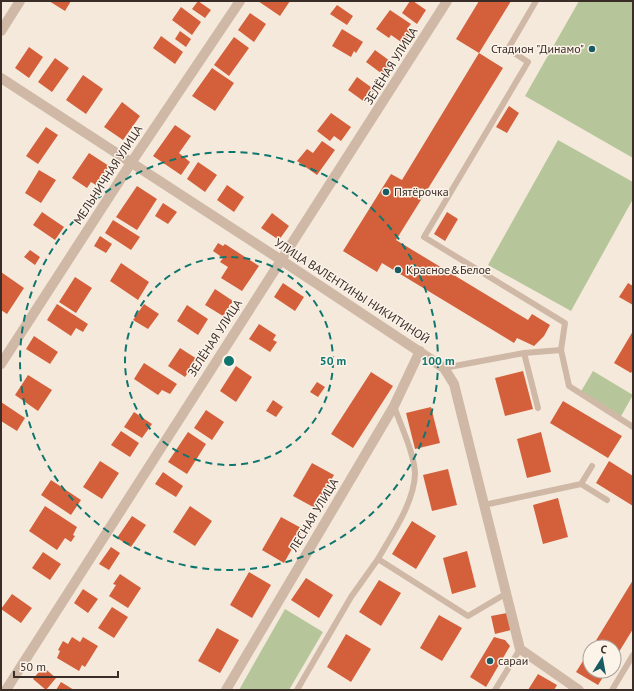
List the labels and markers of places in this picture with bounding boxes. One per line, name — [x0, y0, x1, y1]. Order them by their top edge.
place label: Стадион "Динамо" — [491, 41, 584, 56]
marker: Стадион "Динамо" — [587, 44, 597, 54]
place label: Пятёрочка — [394, 184, 449, 199]
marker: Пятёрочка — [381, 187, 391, 197]
place label: Красное&Белое — [406, 262, 491, 277]
marker: Красное&Белое — [393, 265, 403, 275]
centre of rings — [222, 354, 236, 368]
place label: сараи — [498, 653, 528, 668]
marker: сараи — [485, 656, 495, 666]

